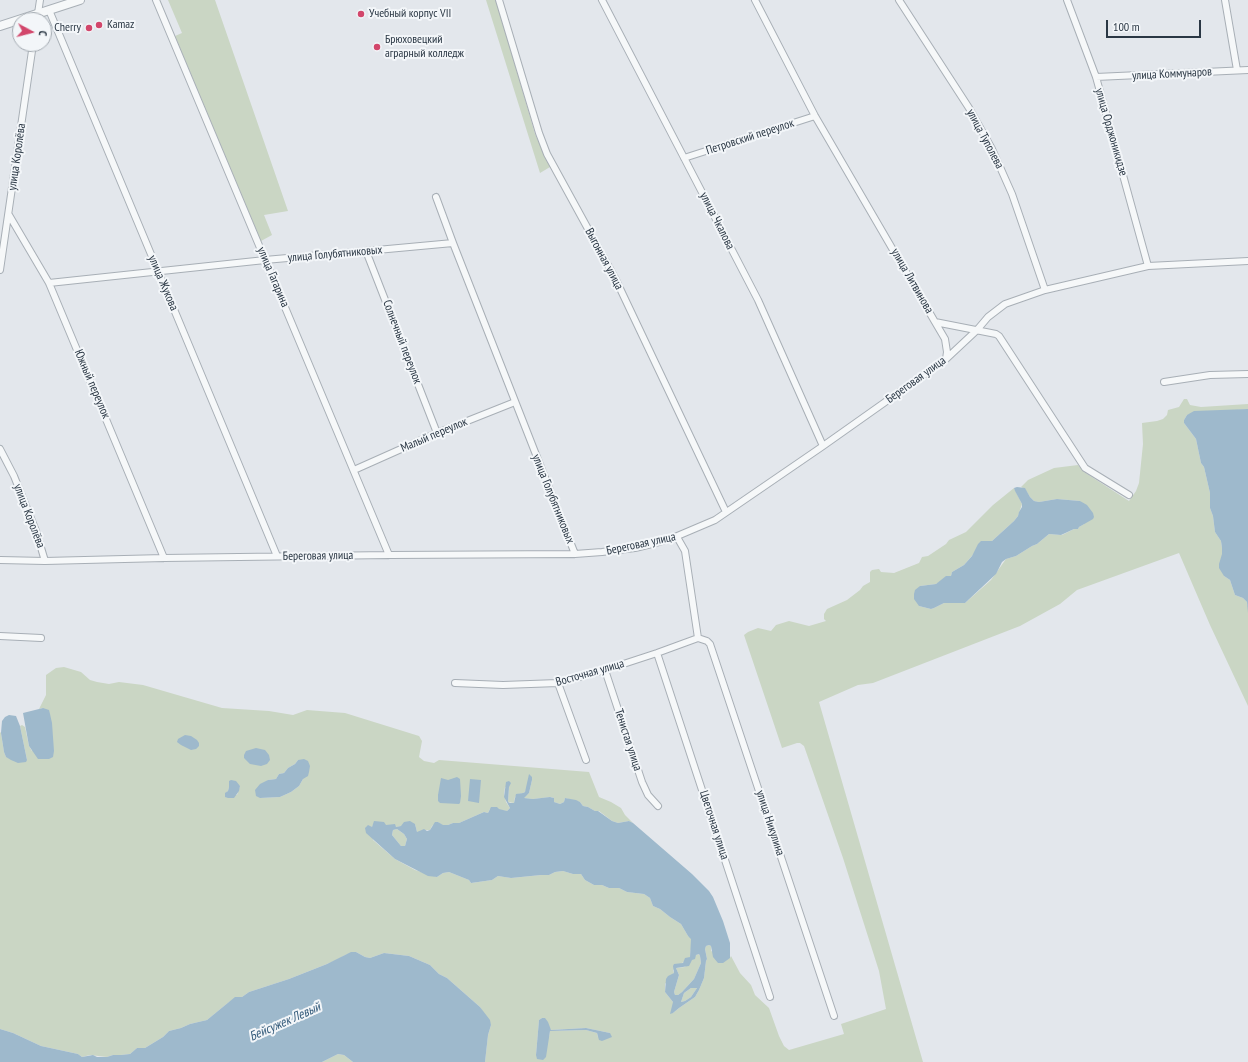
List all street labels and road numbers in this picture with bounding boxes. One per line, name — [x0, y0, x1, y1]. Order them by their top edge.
street label: улица Коммунаров — [1132, 65, 1212, 83]
street label: улица Орджоникидзе — [1092, 86, 1130, 178]
street label: улица Туполева — [963, 107, 1007, 171]
street label: Петровский переулок — [704, 116, 796, 158]
street label: улица Королёва — [5, 123, 29, 191]
street label: улица Чкалова — [696, 190, 738, 252]
street label: Выгонная улица — [582, 226, 626, 292]
street label: улица Голубятниковых — [287, 243, 383, 265]
street label: улица Гагарина — [254, 245, 292, 309]
street label: улица Литвинова — [888, 246, 936, 316]
street label: улица Жукова — [145, 253, 181, 313]
street label: Солнечный переулок — [379, 298, 425, 386]
street label: Южный переулок — [71, 347, 113, 421]
street label: Береговая улица — [883, 353, 949, 407]
street label: Малый переулок — [399, 415, 469, 455]
street label: улица Голубятниковых — [529, 452, 577, 546]
street label: улица Королёва — [10, 482, 48, 550]
street label: Береговая улица — [605, 530, 677, 558]
street label: Береговая улица — [283, 548, 353, 564]
street label: Восточная улица — [554, 656, 626, 690]
street label: Тенистая улица — [611, 707, 645, 773]
street label: улица Никулина — [753, 788, 787, 858]
street label: Цветочная улица — [696, 789, 732, 861]

